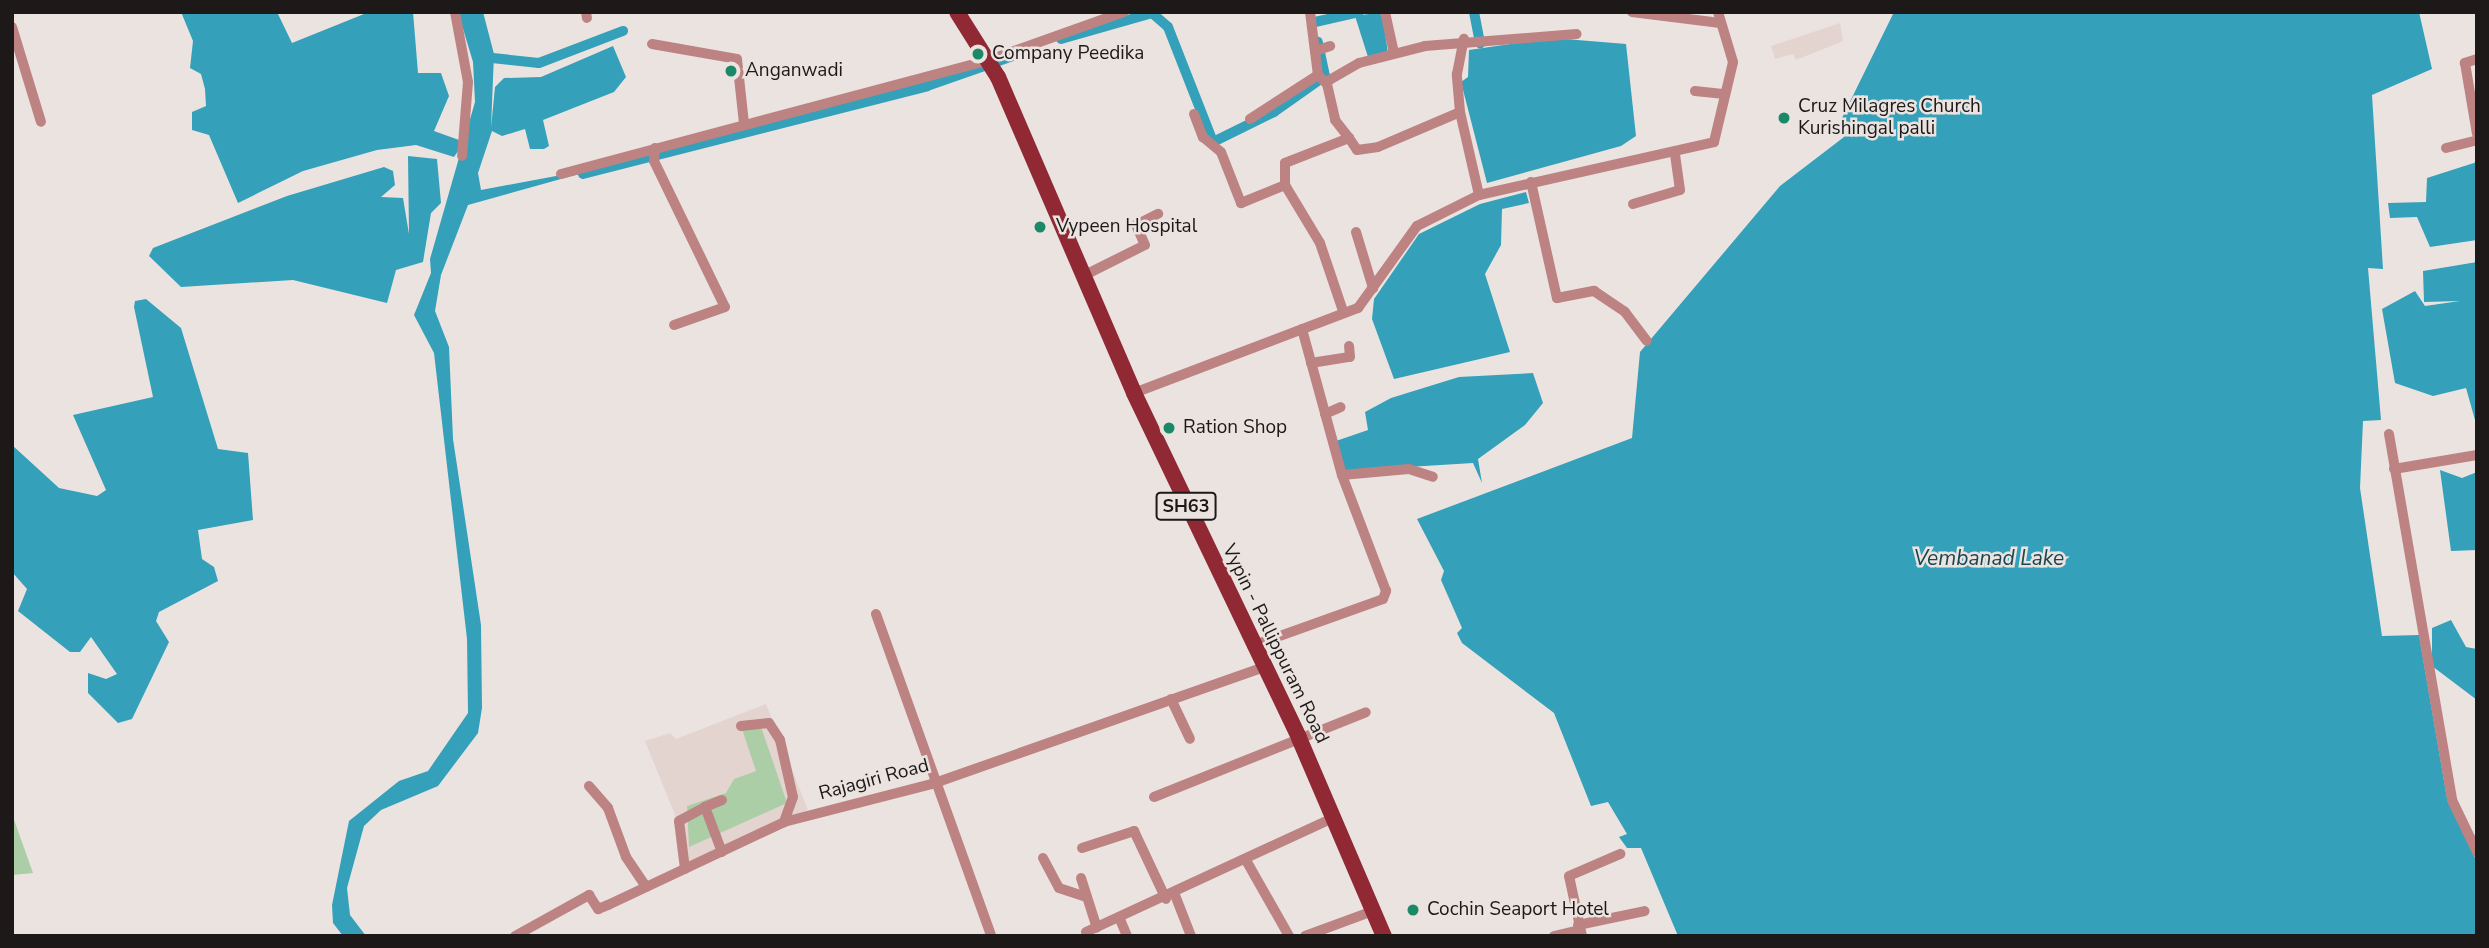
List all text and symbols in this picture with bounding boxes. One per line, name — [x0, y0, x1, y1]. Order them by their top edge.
place label: Company Peedika — [992, 43, 1144, 65]
marker: Company Peedika — [970, 46, 986, 62]
place label: Anganwadi — [745, 60, 843, 82]
marker: Anganwadi — [723, 63, 739, 79]
place label: Cruz Milagres Church Kurishingal palli — [1798, 96, 1981, 140]
marker: Cruz Milagres Church Kurishingal palli — [1776, 110, 1792, 126]
place label: Vypeen Hospital — [1056, 216, 1197, 238]
marker: Vypeen Hospital — [1030, 217, 1050, 237]
place label: Ration Shop — [1183, 417, 1287, 439]
marker: Ration Shop — [1161, 420, 1177, 436]
road number: SH63 — [1154, 492, 1218, 520]
street label: Vypin - Pallippuram Road — [1217, 541, 1333, 747]
water label: Vembanad Lake — [1914, 545, 2064, 571]
street label: Rajagiri Road — [816, 754, 932, 806]
place label: Cochin Seaport Hotel — [1427, 899, 1609, 921]
marker: Cochin Seaport Hotel — [1405, 902, 1421, 918]

